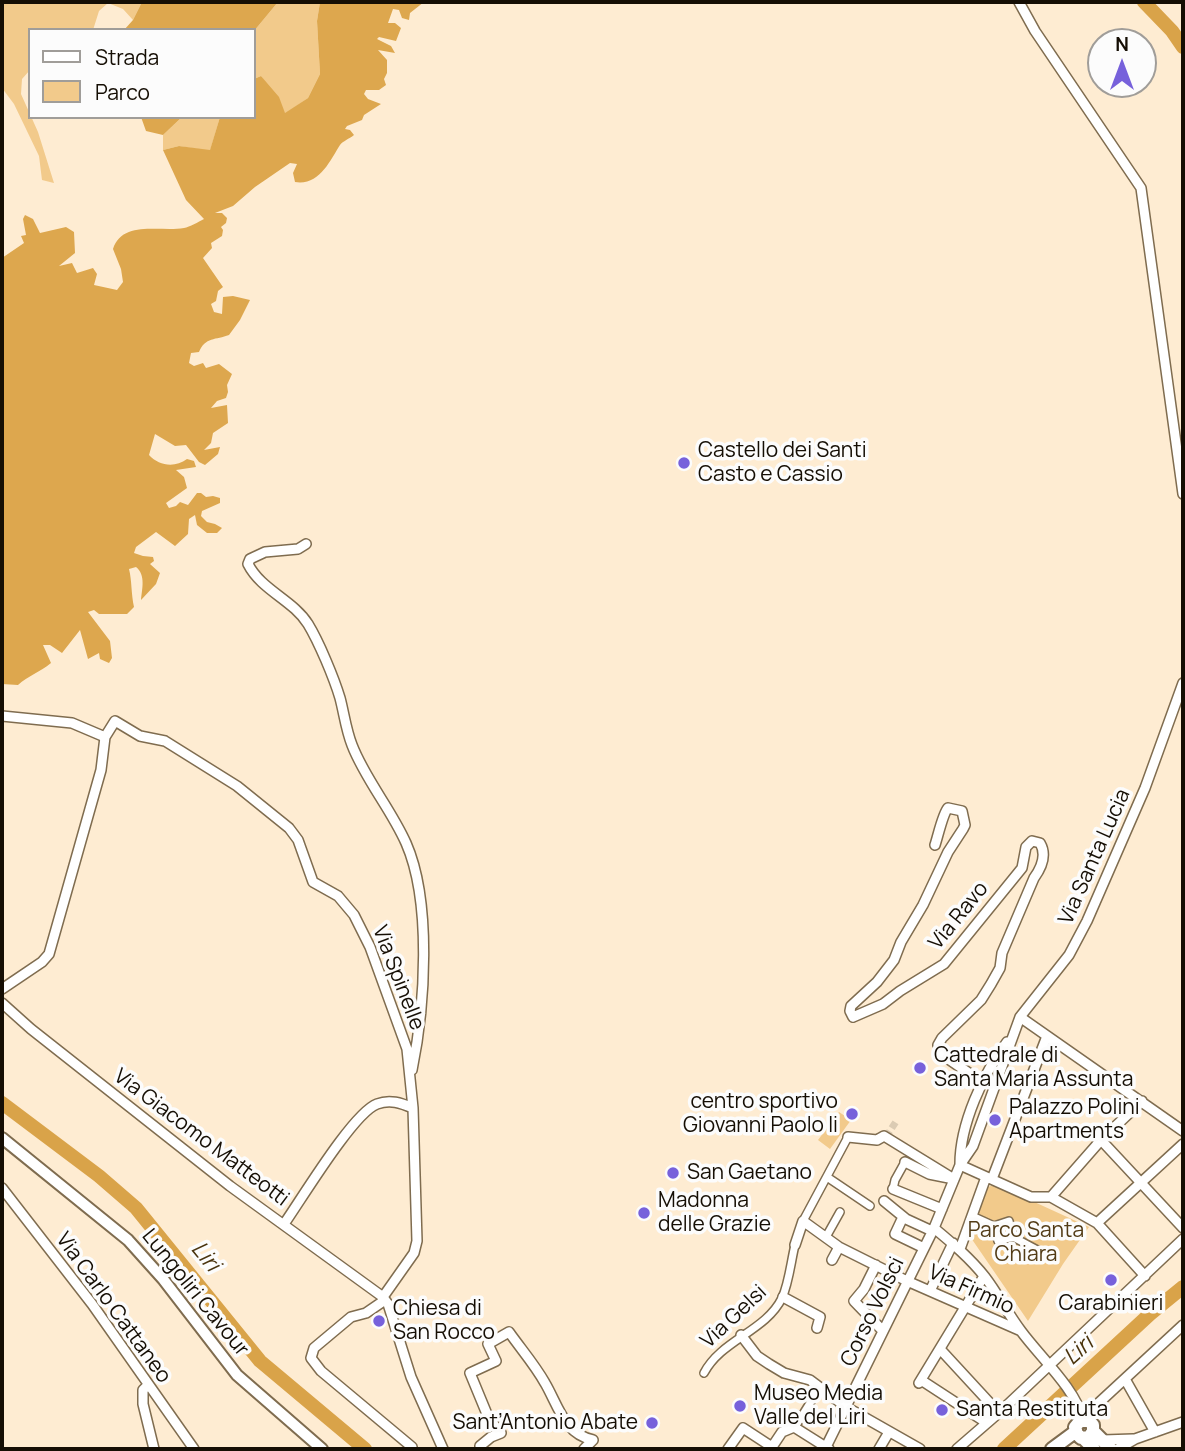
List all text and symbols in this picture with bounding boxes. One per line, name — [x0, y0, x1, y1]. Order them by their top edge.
legend — [28, 28, 256, 119]
north arrow — [1087, 28, 1157, 98]
text: N — [1115, 31, 1129, 57]
text: Strada — [95, 43, 159, 71]
text: Parco — [95, 78, 150, 106]
place label: Castello dei Santi Casto e Cassio — [698, 438, 867, 488]
marker: Castello dei Santi Casto e Cassio — [676, 455, 692, 471]
street label: Via Santa Lucia — [1054, 785, 1136, 929]
street label: Via Ravo — [924, 877, 994, 955]
street label: Via Spinelle — [367, 922, 429, 1034]
place label: Cattedrale di Santa Maria Assunta — [934, 1043, 1133, 1093]
marker: Cattedrale di Santa Maria Assunta — [912, 1060, 928, 1076]
street label: Via Giacomo Matteotti — [109, 1064, 293, 1212]
place label: centro sportivo Giovanni Paolo Ii — [683, 1089, 838, 1139]
place label: Palazzo Polini Apartments — [1009, 1095, 1140, 1145]
marker: centro sportivo Giovanni Paolo Ii — [844, 1106, 860, 1122]
marker: Palazzo Polini Apartments — [987, 1112, 1003, 1128]
place label: San Gaetano — [687, 1160, 812, 1186]
marker: San Gaetano — [665, 1165, 681, 1181]
place label: Madonna delle Grazie — [658, 1188, 771, 1238]
marker: Madonna delle Grazie — [636, 1205, 652, 1221]
park label: Parco Santa Chiara — [968, 1218, 1084, 1268]
street label: Lungoliri Cavour — [136, 1224, 254, 1362]
street label: Via Carlo Cattaneo — [50, 1228, 176, 1388]
water label: Liri — [185, 1236, 225, 1278]
street label: Corso Volsci — [836, 1253, 910, 1371]
street label: Via Firmio — [924, 1260, 1018, 1320]
marker: Carabinieri — [1103, 1272, 1119, 1288]
street label: Via Gelsi — [696, 1280, 772, 1354]
place label: Carabinieri — [1059, 1291, 1163, 1317]
place label: Chiesa di San Rocco — [393, 1296, 495, 1346]
marker: Chiesa di San Rocco — [371, 1313, 387, 1329]
water label: Liri — [1058, 1330, 1100, 1372]
place label: Museo Media Valle del Liri — [754, 1381, 883, 1431]
place label: Santa Restituta — [956, 1397, 1108, 1423]
marker: Museo Media Valle del Liri — [732, 1398, 748, 1414]
marker: Santa Restituta — [934, 1402, 950, 1418]
place label: Sant’Antonio Abate — [453, 1410, 638, 1436]
marker: Sant’Antonio Abate — [644, 1415, 660, 1431]

